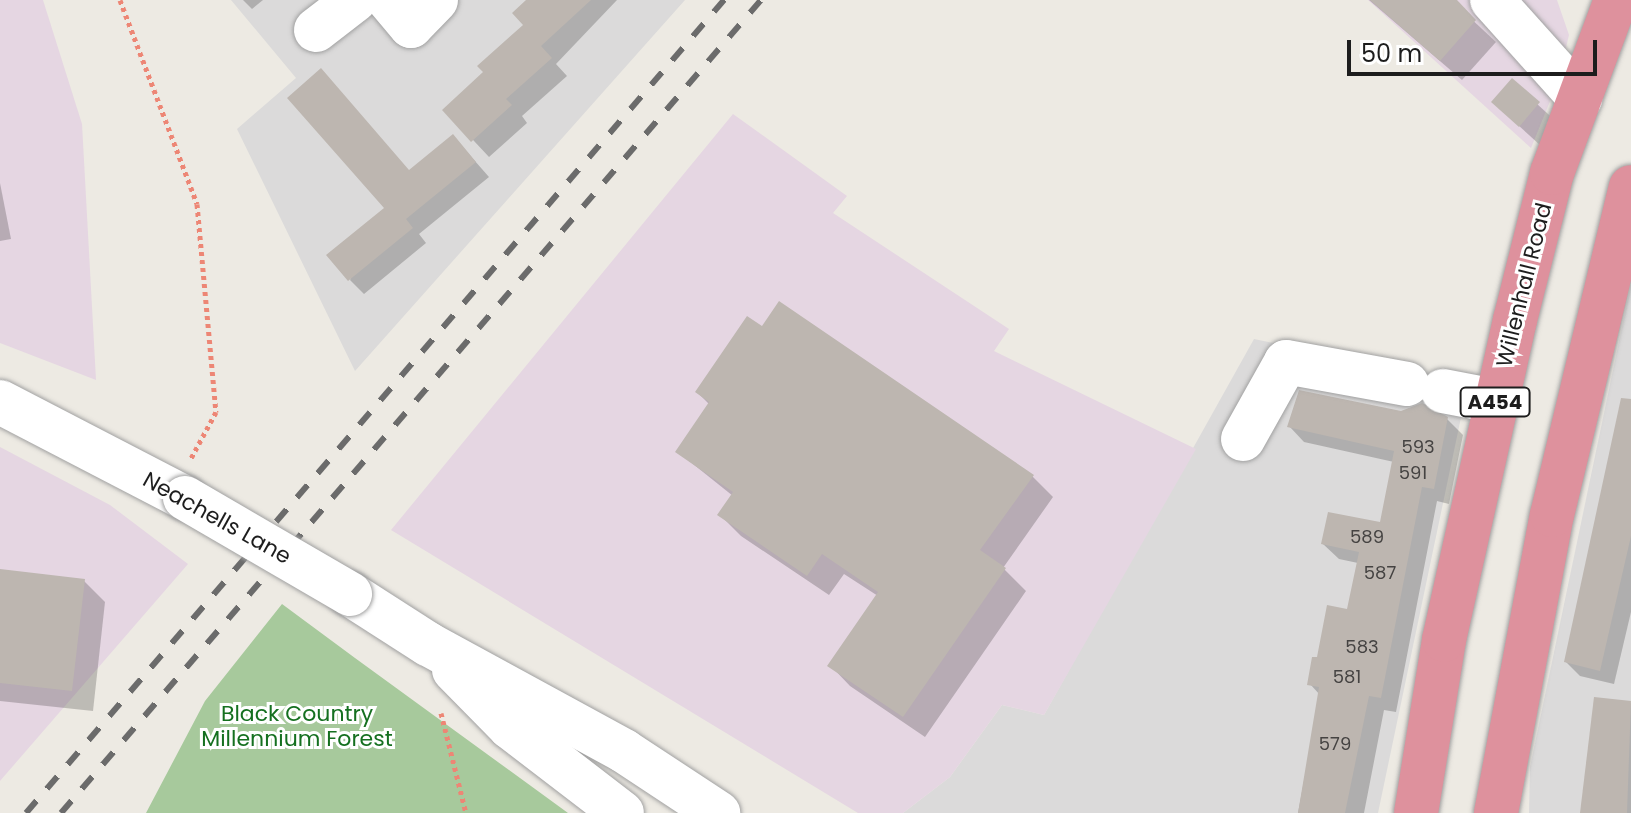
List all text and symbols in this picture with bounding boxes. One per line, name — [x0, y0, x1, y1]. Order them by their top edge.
scale bar — [1351, 24, 1601, 74]
text: 50 m — [1361, 37, 1422, 70]
street label: Willenhall Road — [1491, 200, 1557, 370]
road number: A454 — [1459, 386, 1531, 418]
house number: 593 — [1401, 436, 1435, 458]
house number: 591 — [1399, 462, 1427, 484]
street label: Neachells Lane — [138, 466, 296, 570]
house number: 589 — [1350, 526, 1384, 548]
house number: 587 — [1364, 562, 1396, 584]
house number: 583 — [1345, 636, 1379, 658]
house number: 581 — [1333, 666, 1361, 688]
park label: Black Country Millennium Forest — [201, 700, 393, 752]
house number: 579 — [1319, 733, 1351, 755]

